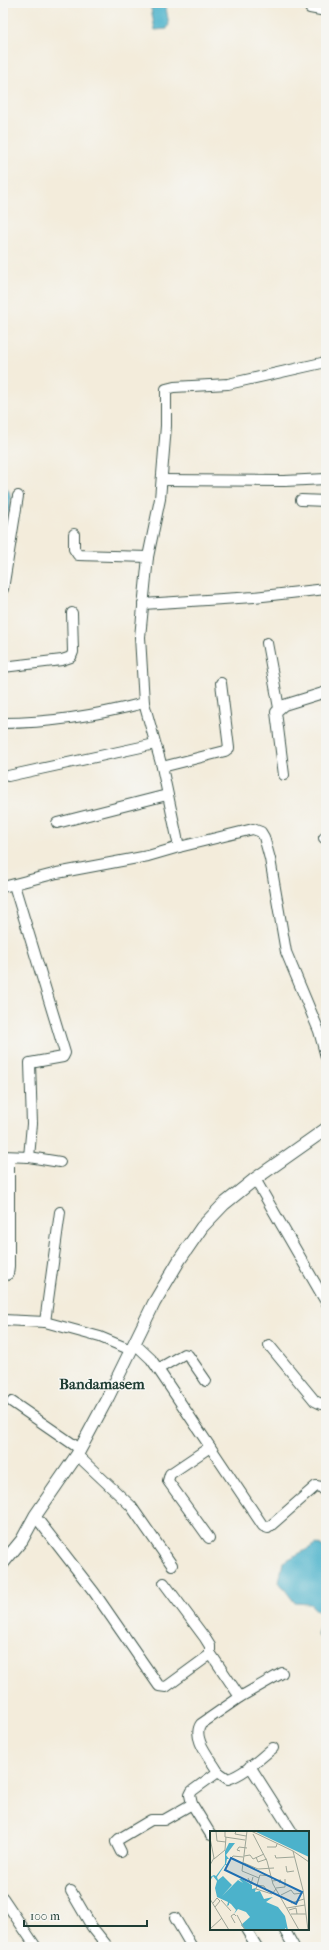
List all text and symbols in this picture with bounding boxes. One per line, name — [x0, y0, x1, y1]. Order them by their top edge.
district label: Bandamasem — [59, 1375, 145, 1393]
inset map — [210, 1831, 309, 1930]
scale bar — [24, 1902, 147, 1928]
text: 100 m — [30, 1909, 60, 1923]

